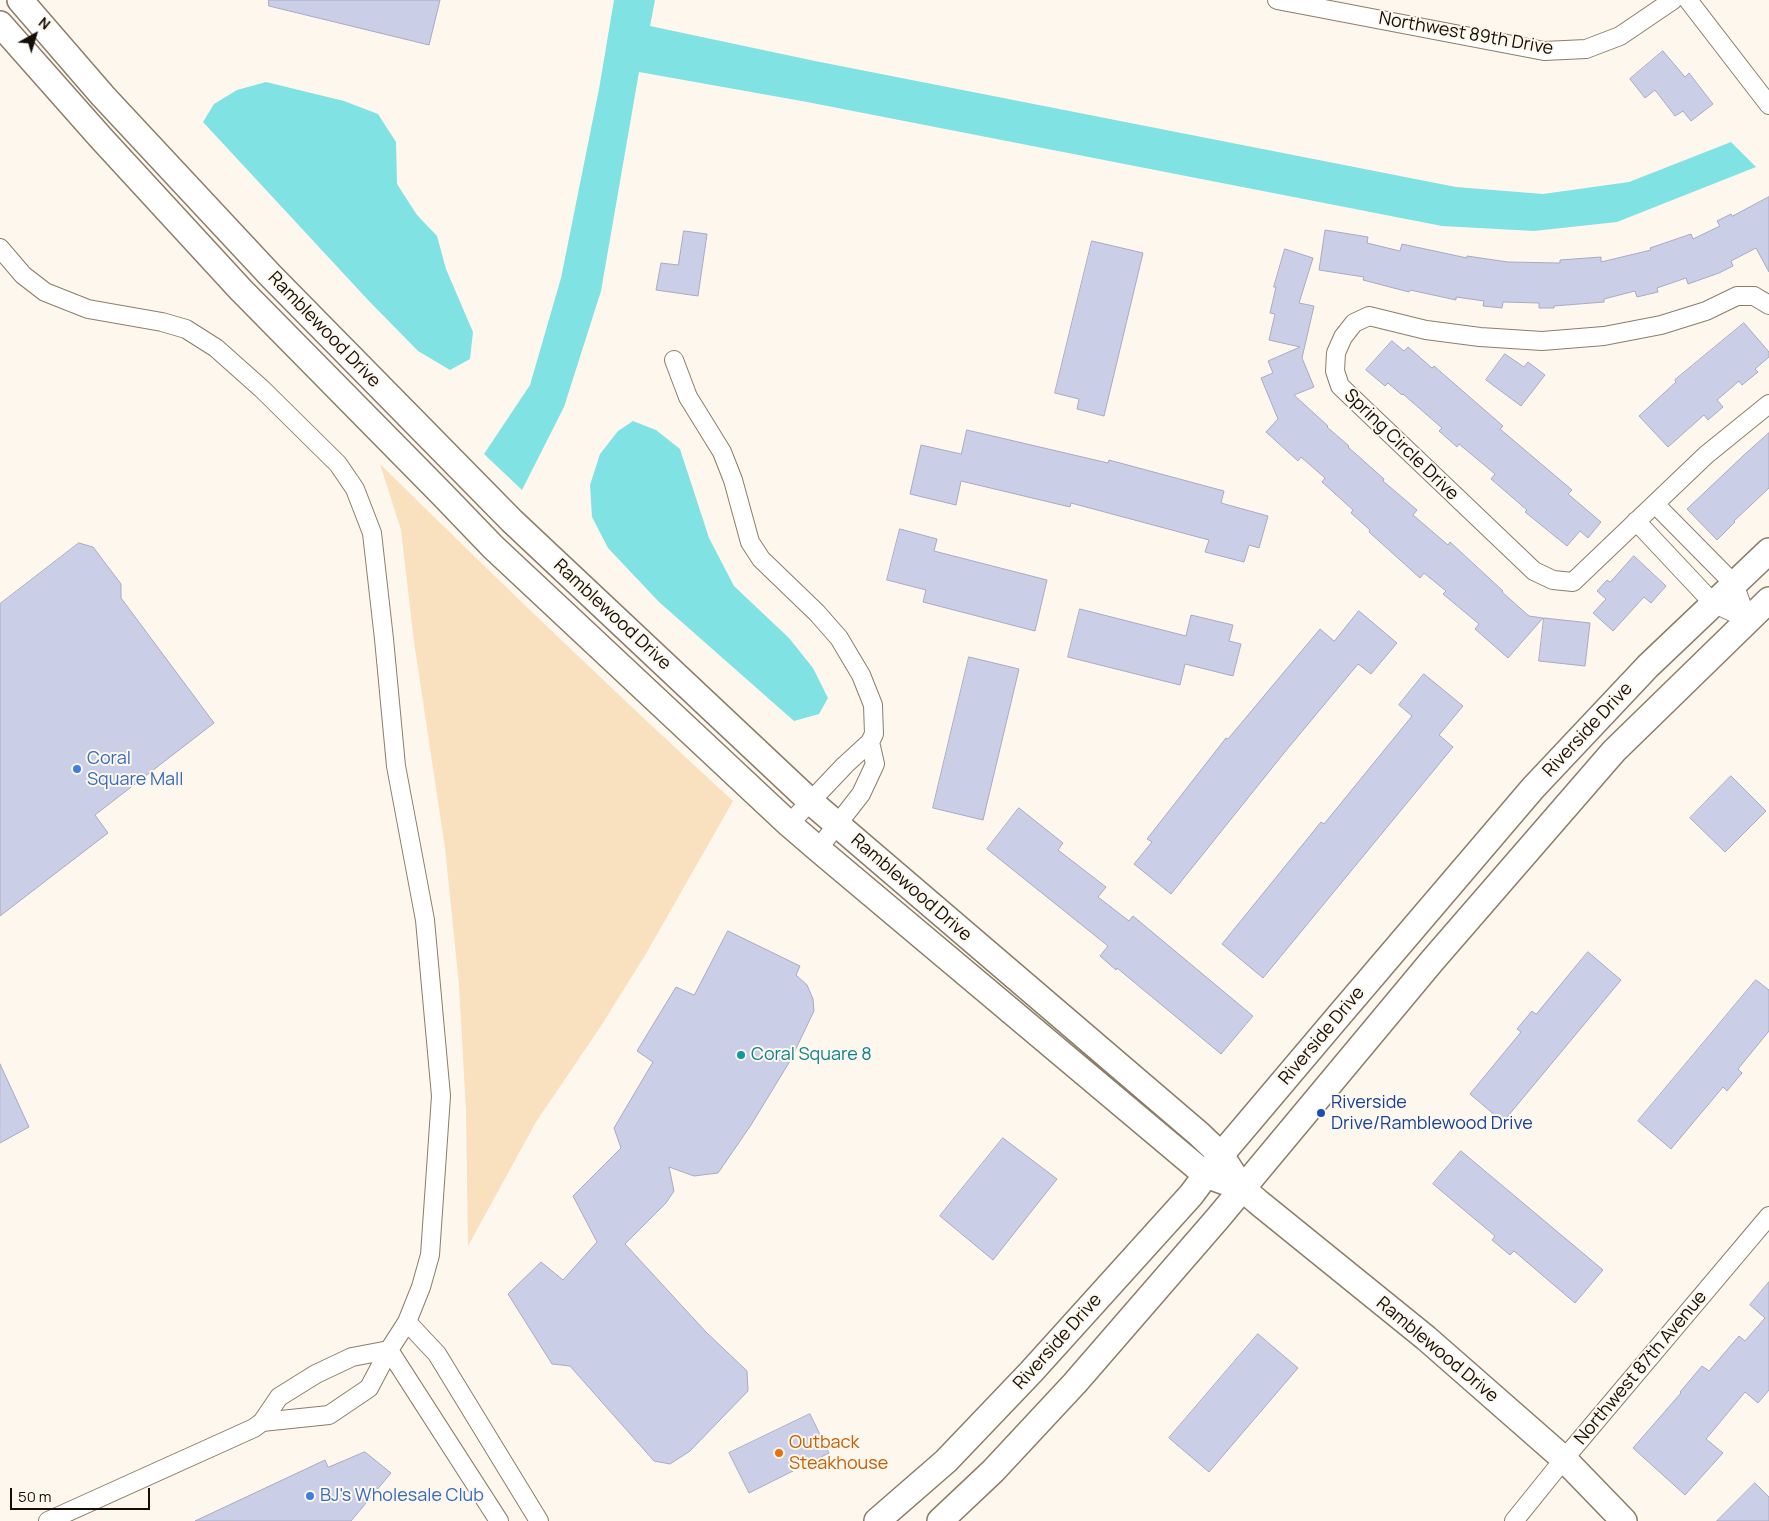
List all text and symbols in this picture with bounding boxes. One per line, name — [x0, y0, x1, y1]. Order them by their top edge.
street label: Northwest 89th Drive — [1377, 8, 1555, 60]
north arrow — [10, 10, 60, 60]
text: N — [35, 12, 55, 34]
street label: Ramblewood Drive — [263, 268, 385, 392]
street label: Spring Circle Drive — [1339, 385, 1463, 505]
street label: Ramblewood Drive — [549, 555, 675, 675]
street label: Riverside Drive — [1539, 678, 1637, 782]
place label: Coral Square Mall — [87, 748, 183, 791]
marker: Coral Square Mall — [71, 763, 83, 775]
street label: Ramblewood Drive — [846, 830, 976, 946]
street label: Riverside Drive — [1275, 983, 1369, 1089]
place label: Coral Square 8 — [751, 1044, 872, 1066]
marker: Coral Square 8 — [735, 1049, 747, 1061]
place label: Riverside Drive/Ramblewood Drive — [1331, 1092, 1533, 1134]
marker: Riverside Drive/Ramblewood Drive — [1315, 1107, 1327, 1119]
street label: Northwest 87th Avenue — [1570, 1287, 1712, 1449]
street label: Riverside Drive — [1009, 1290, 1107, 1394]
street label: Ramblewood Drive — [1372, 1293, 1502, 1407]
place label: Outback Steakhouse — [789, 1432, 888, 1475]
marker: Outback Steakhouse — [773, 1447, 785, 1459]
scale bar — [12, 1478, 152, 1510]
place label: BJ's Wholesale Club — [320, 1485, 484, 1507]
text: 50 m — [18, 1486, 52, 1507]
marker: BJ's Wholesale Club — [304, 1490, 316, 1502]

